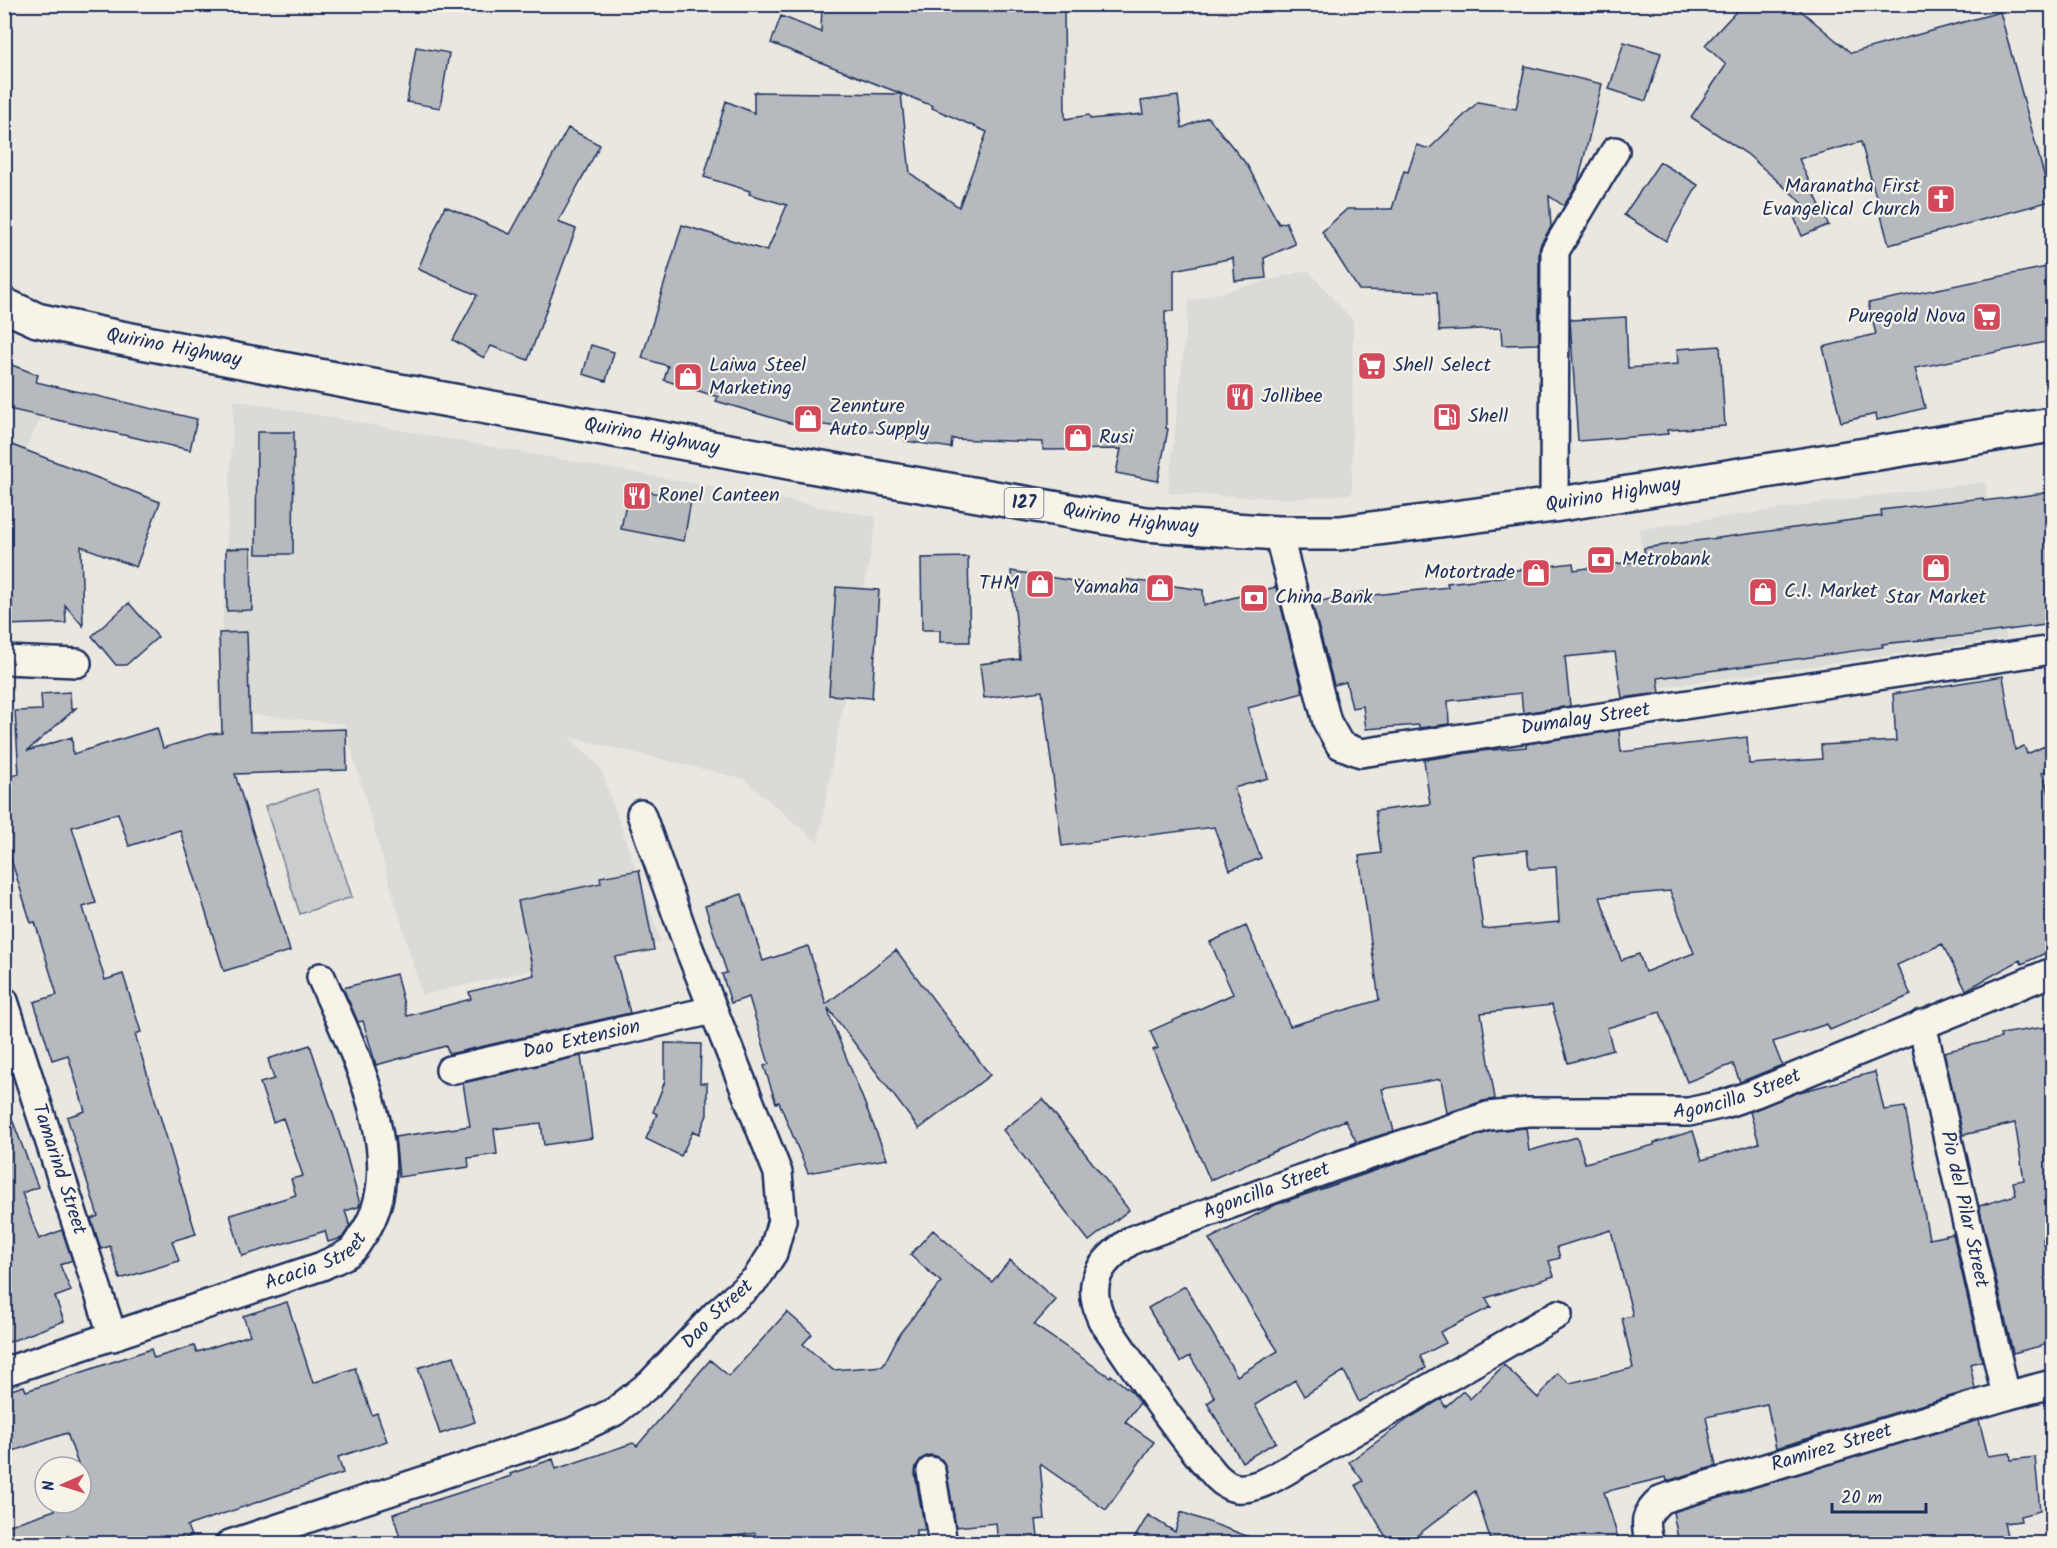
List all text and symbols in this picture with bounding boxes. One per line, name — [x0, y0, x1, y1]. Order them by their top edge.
place label: Maranatha First Evangelical Church — [1762, 171, 1920, 226]
church icon: Maranatha First Evangelical Church — [1925, 183, 1957, 215]
place label: Puregold Nova — [1848, 301, 1966, 333]
supermarket icon: Puregold Nova — [1971, 301, 2003, 333]
street label: Quirino Highway — [104, 320, 245, 377]
place label: Laiwa Steel Marketing — [709, 350, 806, 405]
supermarket icon: Shell Select — [1356, 350, 1388, 382]
place label: Shell Select — [1393, 350, 1492, 382]
shop icon: Laiwa Steel Marketing — [672, 361, 704, 393]
restaurant icon: Jollibee — [1224, 381, 1256, 413]
place label: Jollibee — [1261, 381, 1322, 413]
place label: Zennture Auto Supply — [829, 391, 930, 446]
fuel station icon: Shell — [1431, 401, 1463, 433]
place label: Shell — [1468, 401, 1508, 433]
shop icon: Zennture Auto Supply — [792, 403, 824, 435]
street label: Quirino Highway — [581, 409, 723, 465]
shop icon: Rusi — [1062, 422, 1094, 454]
place label: Rusi — [1099, 422, 1135, 454]
street label: Quirino Highway — [1543, 469, 1684, 522]
restaurant icon: Ronel Canteen — [621, 480, 653, 512]
place label: Ronel Canteen — [658, 480, 780, 512]
road number: 127 — [1004, 488, 1044, 518]
street label: Quirino Highway — [1060, 494, 1200, 544]
bank icon: Metrobank — [1585, 544, 1617, 576]
place label: Metrobank — [1622, 544, 1711, 576]
shop icon: Star Market — [1920, 552, 1952, 584]
place label: Motortrade — [1424, 557, 1515, 589]
shop icon: Motortrade — [1520, 557, 1552, 589]
place label: THM — [979, 568, 1019, 600]
shop icon: THM — [1024, 568, 1056, 600]
place label: Yamaha — [1073, 572, 1139, 604]
shop icon: Yamaha — [1144, 572, 1176, 604]
shop icon: C.I. Market — [1747, 576, 1779, 608]
place label: C.I. Market — [1784, 576, 1878, 608]
bank icon: China Bank — [1238, 582, 1270, 614]
place label: China Bank — [1275, 582, 1373, 614]
place label: Star Market — [1886, 582, 1986, 614]
street label: Dumalay Street — [1519, 694, 1652, 745]
street label: Dao Extension — [520, 1011, 644, 1069]
street label: Agoncilla Street — [1673, 1060, 1806, 1129]
street label: Tamarind Street — [22, 1100, 95, 1239]
street label: Pio del Pilar Street — [1931, 1128, 1997, 1291]
street label: Agoncilla Street — [1199, 1153, 1335, 1229]
street label: Acacia Street — [261, 1226, 376, 1300]
street label: Dao Street — [674, 1272, 761, 1357]
street label: Ramirez Street — [1767, 1415, 1896, 1481]
north arrow — [33, 1455, 93, 1515]
scale bar — [1832, 1476, 1926, 1514]
text: N — [37, 1480, 62, 1491]
text: 20 m — [1841, 1484, 1882, 1513]

